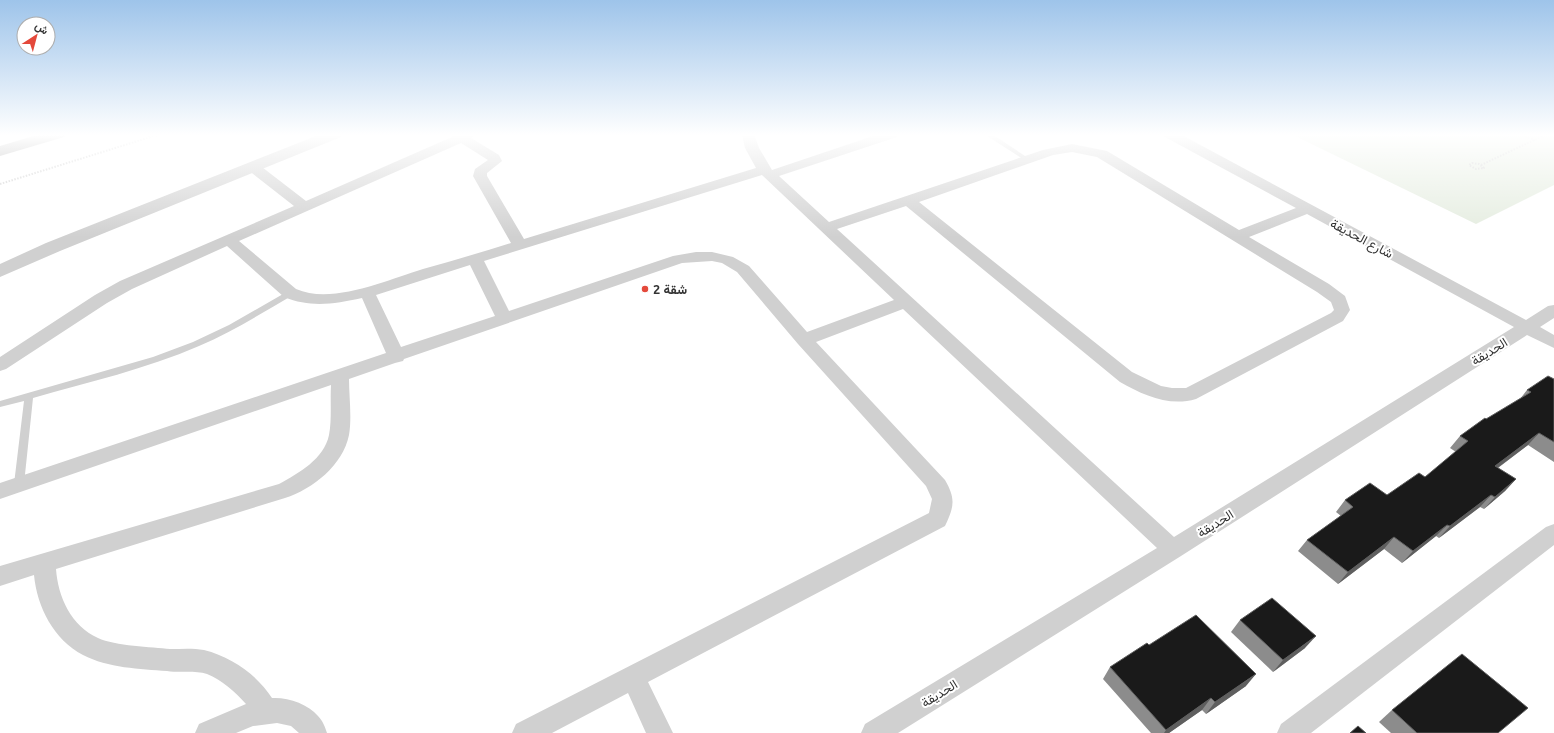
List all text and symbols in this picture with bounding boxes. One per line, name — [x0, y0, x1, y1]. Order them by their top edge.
north arrow — [16, 16, 56, 56]
text: ش — [32, 19, 51, 37]
street label: شارع الحديقة — [1327, 216, 1396, 263]
place label: شقة 2 — [653, 282, 687, 296]
marker: شقة 2 — [640, 284, 650, 294]
street label: الحديقة — [1468, 335, 1510, 368]
street label: الحديقة — [1194, 507, 1236, 540]
street label: الحديقة — [918, 677, 960, 710]

